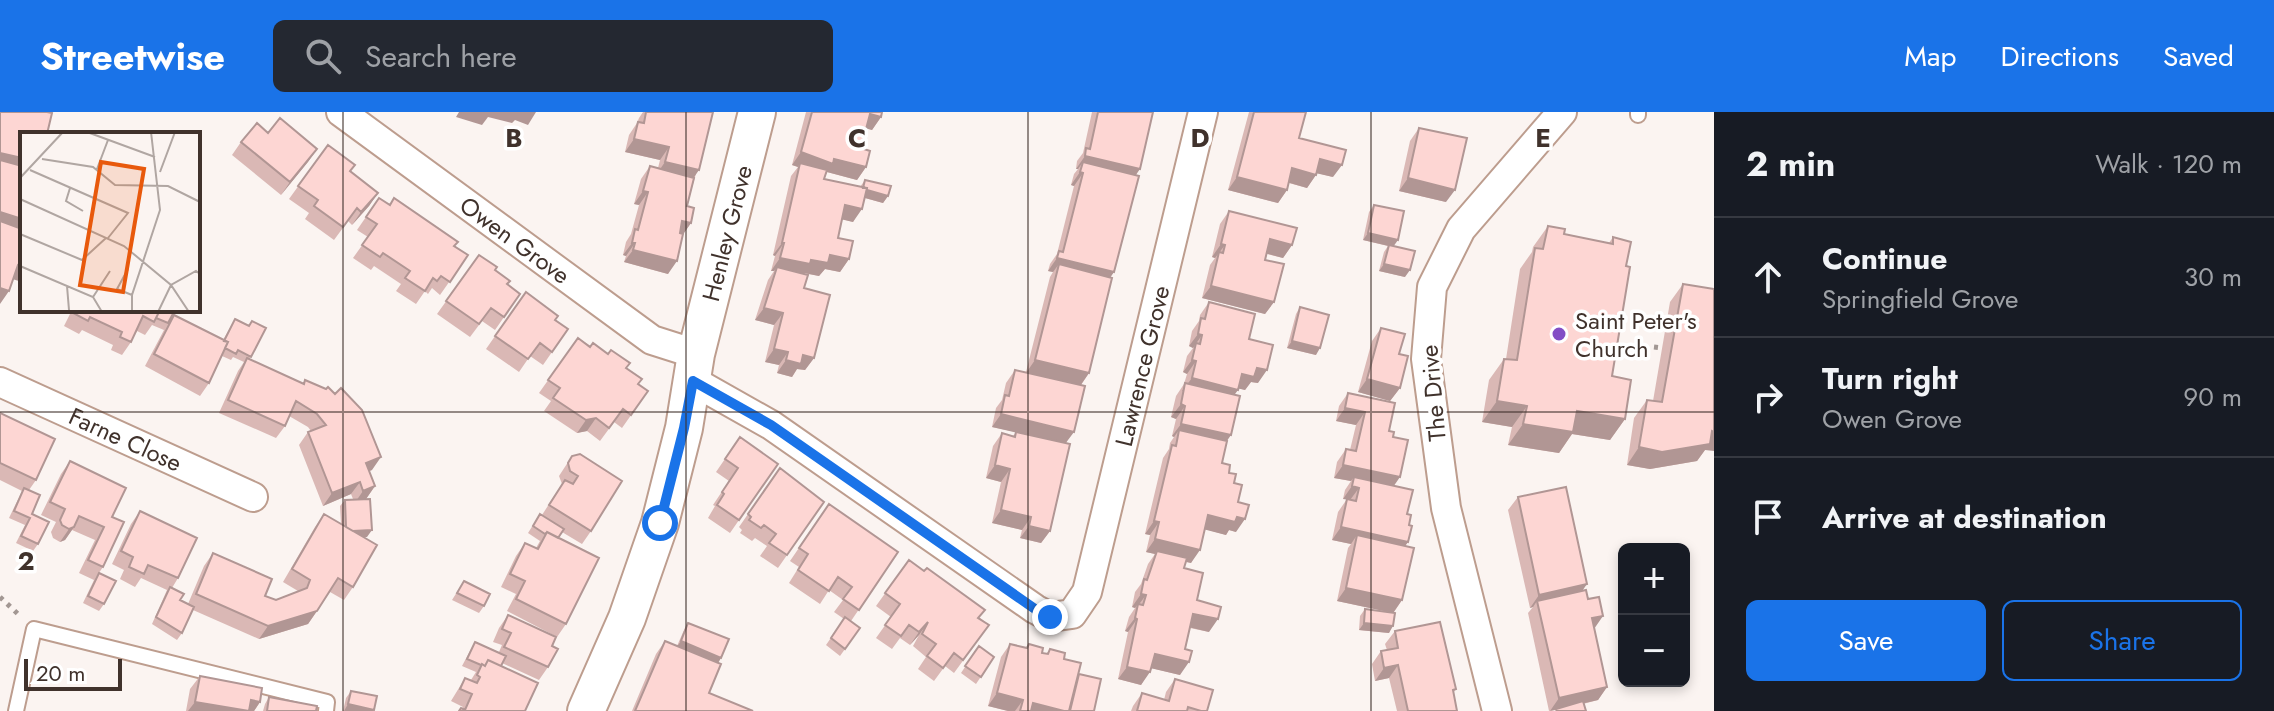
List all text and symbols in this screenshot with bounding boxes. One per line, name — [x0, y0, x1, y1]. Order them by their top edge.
search box — [273, 20, 833, 92]
text: Streetwise — [40, 29, 225, 84]
icon: search — [301, 34, 345, 78]
text: Search here — [365, 35, 517, 78]
text: Map — [1904, 36, 1956, 77]
text: Directions — [2000, 36, 2119, 77]
text: Saved — [2163, 36, 2234, 77]
text: B — [505, 119, 523, 157]
text: C — [848, 119, 866, 157]
text: D — [1190, 119, 1210, 157]
text: E — [1535, 119, 1551, 157]
inset map — [20, 132, 200, 312]
text: 2 min — [1746, 140, 1835, 189]
text: Walk · 120 m — [2095, 145, 2242, 183]
street label: Henley Grove — [693, 161, 761, 305]
street label: Owen Grove — [453, 187, 578, 292]
text: Continue — [1822, 237, 1948, 280]
icon: ahead — [1746, 255, 1790, 299]
text: 30 m — [2184, 258, 2242, 296]
text: Springfield Grove — [1822, 280, 2018, 318]
street label: Lawrence Grove — [1105, 282, 1178, 450]
place label: Saint Peter's Church — [1575, 303, 1697, 366]
marker: Saint Peter's Church — [1550, 325, 1568, 343]
street label: The Drive — [1411, 343, 1455, 443]
text: Turn right — [1822, 357, 1958, 400]
icon: right — [1746, 375, 1790, 419]
text: 90 m — [2183, 378, 2242, 416]
street label: Farne Close — [64, 398, 188, 480]
text: Owen Grove — [1822, 400, 1962, 438]
icon: arrive — [1746, 495, 1790, 539]
text: Arrive at destination — [1822, 496, 2107, 539]
route start — [642, 505, 678, 541]
text: 2 — [17, 542, 35, 580]
map controls — [1618, 543, 1690, 687]
button: + — [1618, 543, 1690, 615]
route end — [1032, 599, 1068, 635]
button: Save — [1746, 600, 1986, 681]
button: Share — [2002, 600, 2242, 681]
button: − — [1618, 615, 1690, 687]
scale bar — [24, 655, 122, 691]
text: 20 m — [36, 657, 85, 689]

